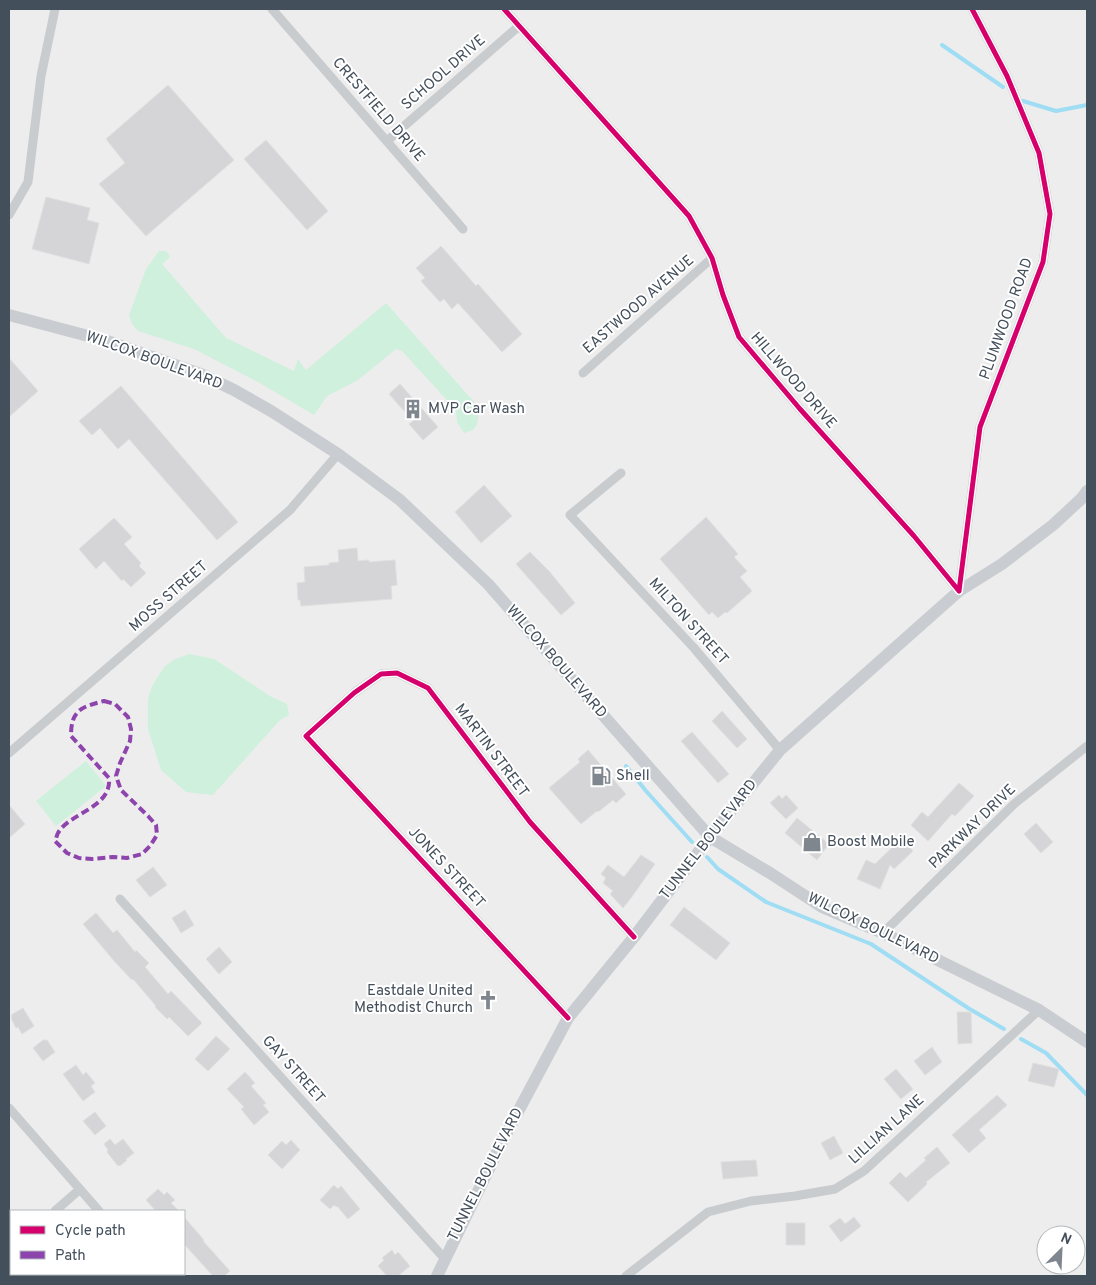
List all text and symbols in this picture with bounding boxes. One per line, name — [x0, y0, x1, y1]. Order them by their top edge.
street label: SCHOOL DRIVE — [398, 31, 490, 115]
street label: CRESTFIELD DRIVE — [327, 54, 429, 166]
street label: EASTWOOD AVENUE — [580, 252, 698, 358]
street label: PLUMWOOD ROAD — [976, 255, 1038, 383]
street label: WILCOX BOULEVARD — [83, 327, 225, 395]
street label: HILLWOOD DRIVE — [746, 329, 840, 433]
building icon: MVP Car Wash — [402, 398, 424, 420]
place label: MVP Car Wash — [428, 400, 525, 419]
street label: MOSS STREET — [126, 558, 212, 636]
street label: MILTON STREET — [644, 575, 732, 669]
street label: WILCOX BOULEVARD — [502, 601, 610, 723]
street label: MARTIN STREET — [450, 700, 532, 802]
fuel station icon: Shell — [590, 765, 612, 787]
place label: Shell — [616, 767, 650, 786]
street label: TUNNEL BOULEVARD — [656, 776, 762, 904]
street label: PARKWAY DRIVE — [926, 781, 1020, 873]
street label: JONES STREET — [403, 823, 489, 913]
shop icon: Boost Mobile — [801, 831, 823, 853]
place label: Boost Mobile — [827, 833, 915, 852]
street label: WILCOX BOULEVARD — [804, 889, 942, 969]
place label: Eastdale United Methodist Church — [354, 982, 473, 1018]
church icon: Eastdale United Methodist Church — [477, 989, 499, 1011]
street label: GAY STREET — [257, 1032, 329, 1108]
street label: LILLIAN LANE — [845, 1091, 929, 1169]
street label: TUNNEL BOULEVARD — [444, 1105, 528, 1245]
legend — [10, 1210, 185, 1275]
text: Cycle path — [55, 1222, 126, 1241]
north arrow — [1036, 1225, 1086, 1275]
text: N — [1058, 1230, 1074, 1249]
text: Path — [55, 1247, 86, 1266]

